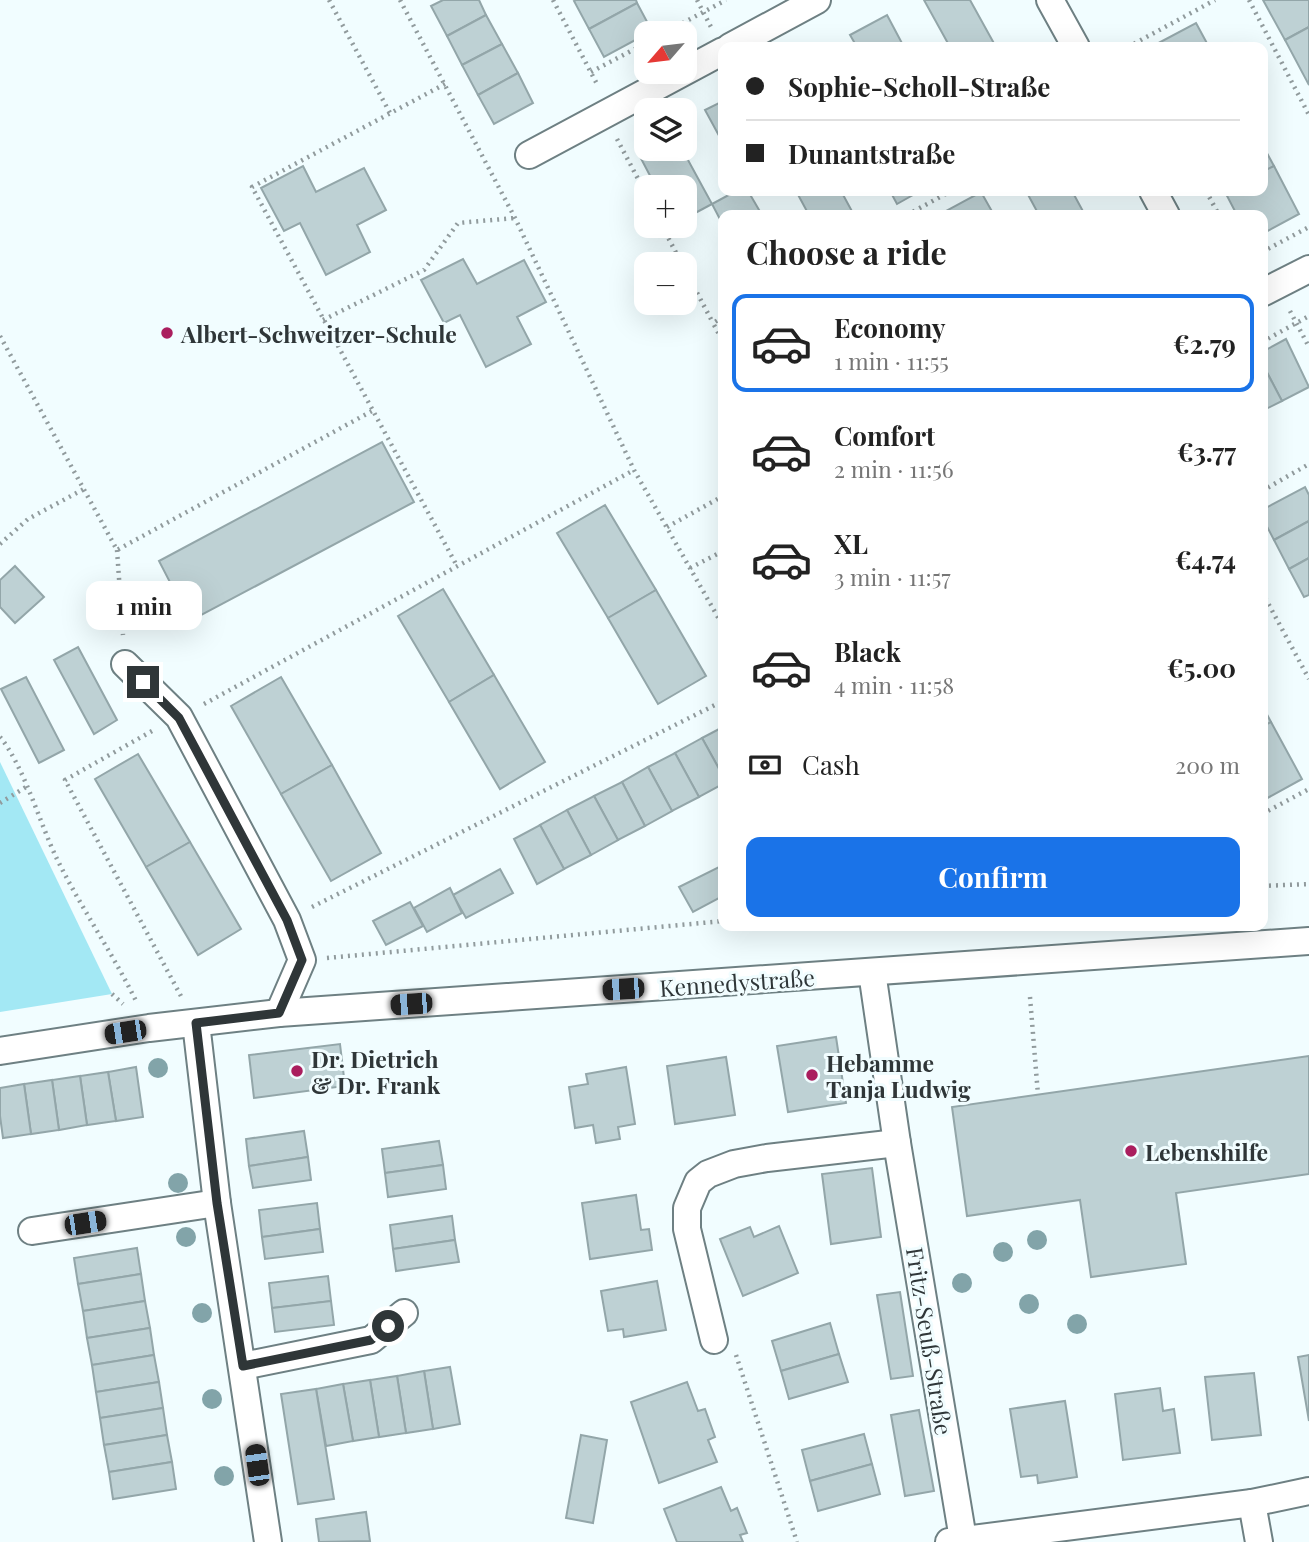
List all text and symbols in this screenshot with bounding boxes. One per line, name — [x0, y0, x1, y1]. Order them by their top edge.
north arrow — [634, 21, 696, 84]
map controls — [634, 21, 697, 315]
text: Sophie-Scholl-Straße — [788, 69, 1050, 104]
button: layers — [634, 98, 697, 161]
text: Dunantstraße — [788, 136, 955, 171]
button: + — [634, 175, 697, 238]
text: Choose a ride — [746, 230, 947, 273]
button: − — [634, 252, 697, 315]
text: Economy — [834, 310, 945, 345]
icon: car — [750, 312, 813, 375]
place label: Albert-Schweitzer-Schule — [180, 318, 457, 349]
marker: Albert-Schweitzer-Schule — [159, 325, 175, 341]
text: €2.79 — [1173, 326, 1236, 361]
text: 1 min · 11:55 — [834, 345, 949, 376]
text: Comfort — [834, 418, 935, 453]
icon: car — [750, 420, 813, 483]
text: €3.77 — [1177, 434, 1236, 469]
text: 2 min · 11:56 — [834, 453, 954, 484]
text: XL — [834, 526, 868, 561]
icon: car — [750, 528, 813, 591]
text: €4.74 — [1175, 542, 1236, 577]
text: 3 min · 11:57 — [834, 561, 951, 592]
callout: 1 min — [85, 580, 201, 630]
text: 1 min — [116, 590, 172, 621]
text: Black — [834, 634, 901, 669]
icon: car — [750, 636, 813, 699]
text: €5.00 — [1167, 650, 1236, 685]
route end — [127, 666, 159, 698]
text: 4 min · 11:58 — [834, 669, 954, 700]
icon: cash — [746, 746, 784, 784]
text: Cash — [802, 747, 860, 782]
text: 200 m — [1175, 749, 1240, 780]
button: Confirm — [746, 837, 1240, 917]
street label: Kennedystraße — [658, 961, 816, 1003]
car — [602, 977, 645, 1001]
car — [390, 992, 433, 1016]
car — [103, 1018, 148, 1046]
place label: Dr. Dietrich & Dr. Frank — [311, 1043, 441, 1100]
place label: Hebamme Tanja Ludwig — [826, 1047, 971, 1104]
marker: Dr. Dietrich & Dr. Frank — [289, 1063, 305, 1079]
marker: Hebamme Tanja Ludwig — [804, 1067, 820, 1083]
place label: Lebenshilfe — [1145, 1136, 1268, 1167]
marker: Lebenshilfe — [1123, 1143, 1139, 1159]
car — [63, 1209, 108, 1237]
street label: Fritz-Seuß-Straße — [900, 1245, 960, 1437]
route start — [372, 1310, 404, 1342]
car — [244, 1443, 271, 1487]

